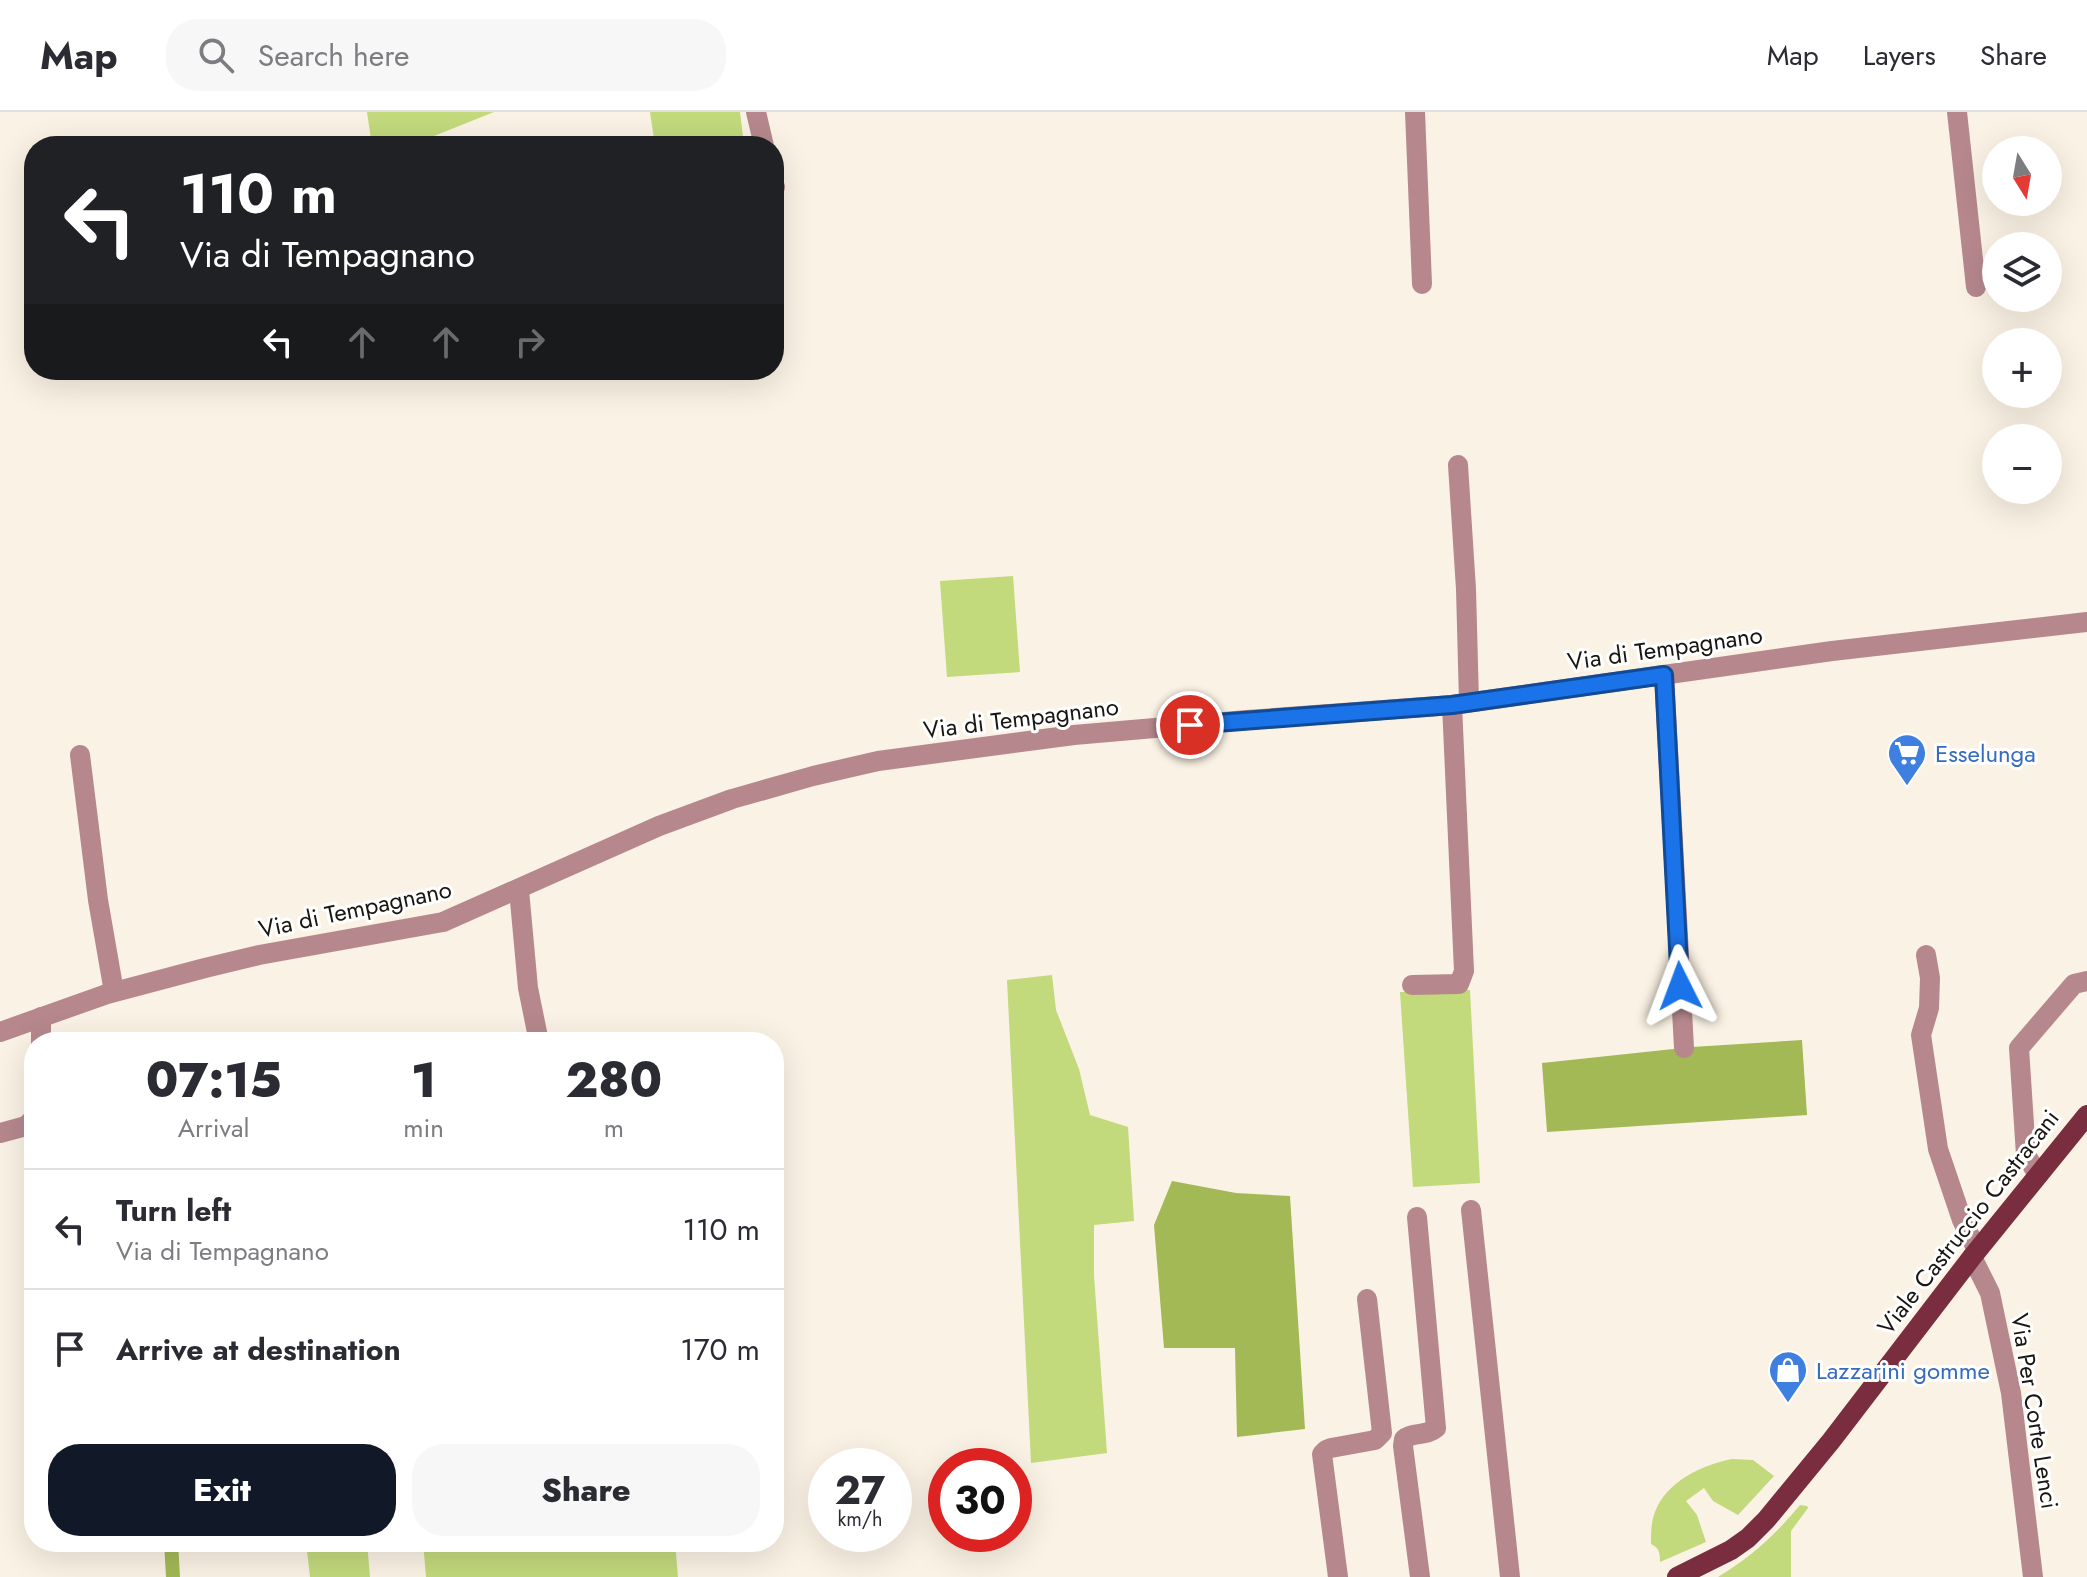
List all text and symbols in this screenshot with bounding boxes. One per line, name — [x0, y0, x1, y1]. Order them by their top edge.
search box — [166, 19, 726, 91]
text: Map — [40, 28, 118, 83]
icon: search — [194, 33, 238, 77]
text: Search here — [258, 34, 410, 77]
text: Map — [1767, 35, 1819, 76]
text: Layers — [1863, 35, 1936, 76]
text: Share — [1980, 35, 2047, 76]
north arrow — [1982, 136, 2062, 216]
map controls — [1982, 136, 2062, 504]
text: 110 m — [180, 153, 337, 234]
icon: left — [48, 168, 152, 272]
text: Via di Tempagnano — [180, 228, 475, 280]
button: layers — [1982, 232, 2062, 312]
icon: left — [256, 320, 300, 364]
icon: ahead — [340, 320, 384, 364]
icon: ahead — [424, 320, 468, 364]
icon: right — [508, 320, 552, 364]
button: + — [1982, 328, 2062, 408]
button: − — [1982, 424, 2062, 504]
street label: Via di Tempagnano — [1565, 617, 1765, 679]
street label: Via di Tempagnano — [921, 689, 1121, 747]
pin — [1156, 691, 1224, 759]
icon: arrive — [1168, 703, 1212, 747]
supermarket icon: Esselunga — [1886, 732, 1928, 787]
place label: Esselunga — [1935, 736, 2036, 771]
street label: Via di Tempagnano — [255, 871, 455, 947]
position arrow — [1638, 944, 1722, 1028]
text: 07:15 — [146, 1046, 282, 1115]
text: 1 — [411, 1046, 436, 1115]
text: 280 — [566, 1046, 662, 1115]
street label: Viale Castruccio Castracani — [1869, 1102, 2067, 1342]
text: Arrival — [178, 1109, 249, 1147]
text: min — [403, 1109, 444, 1147]
text: m — [604, 1109, 624, 1147]
text: Turn left — [116, 1189, 231, 1232]
icon: left — [48, 1207, 92, 1251]
text: 110 m — [683, 1208, 760, 1251]
text: Via di Tempagnano — [116, 1232, 329, 1270]
street label: Via Per Corte Lenci — [2002, 1311, 2068, 1511]
icon: arrive — [48, 1327, 92, 1371]
text: Arrive at destination — [116, 1328, 401, 1371]
text: 170 m — [680, 1328, 760, 1371]
shop icon: Lazzarini gomme — [1767, 1349, 1809, 1404]
place label: Lazzarini gomme — [1816, 1353, 1990, 1388]
button: Exit — [48, 1444, 396, 1536]
button: Share — [412, 1444, 760, 1536]
speed limit sign: 30 — [928, 1448, 1032, 1552]
text: 27 — [835, 1461, 885, 1519]
text: km/h — [837, 1505, 883, 1534]

